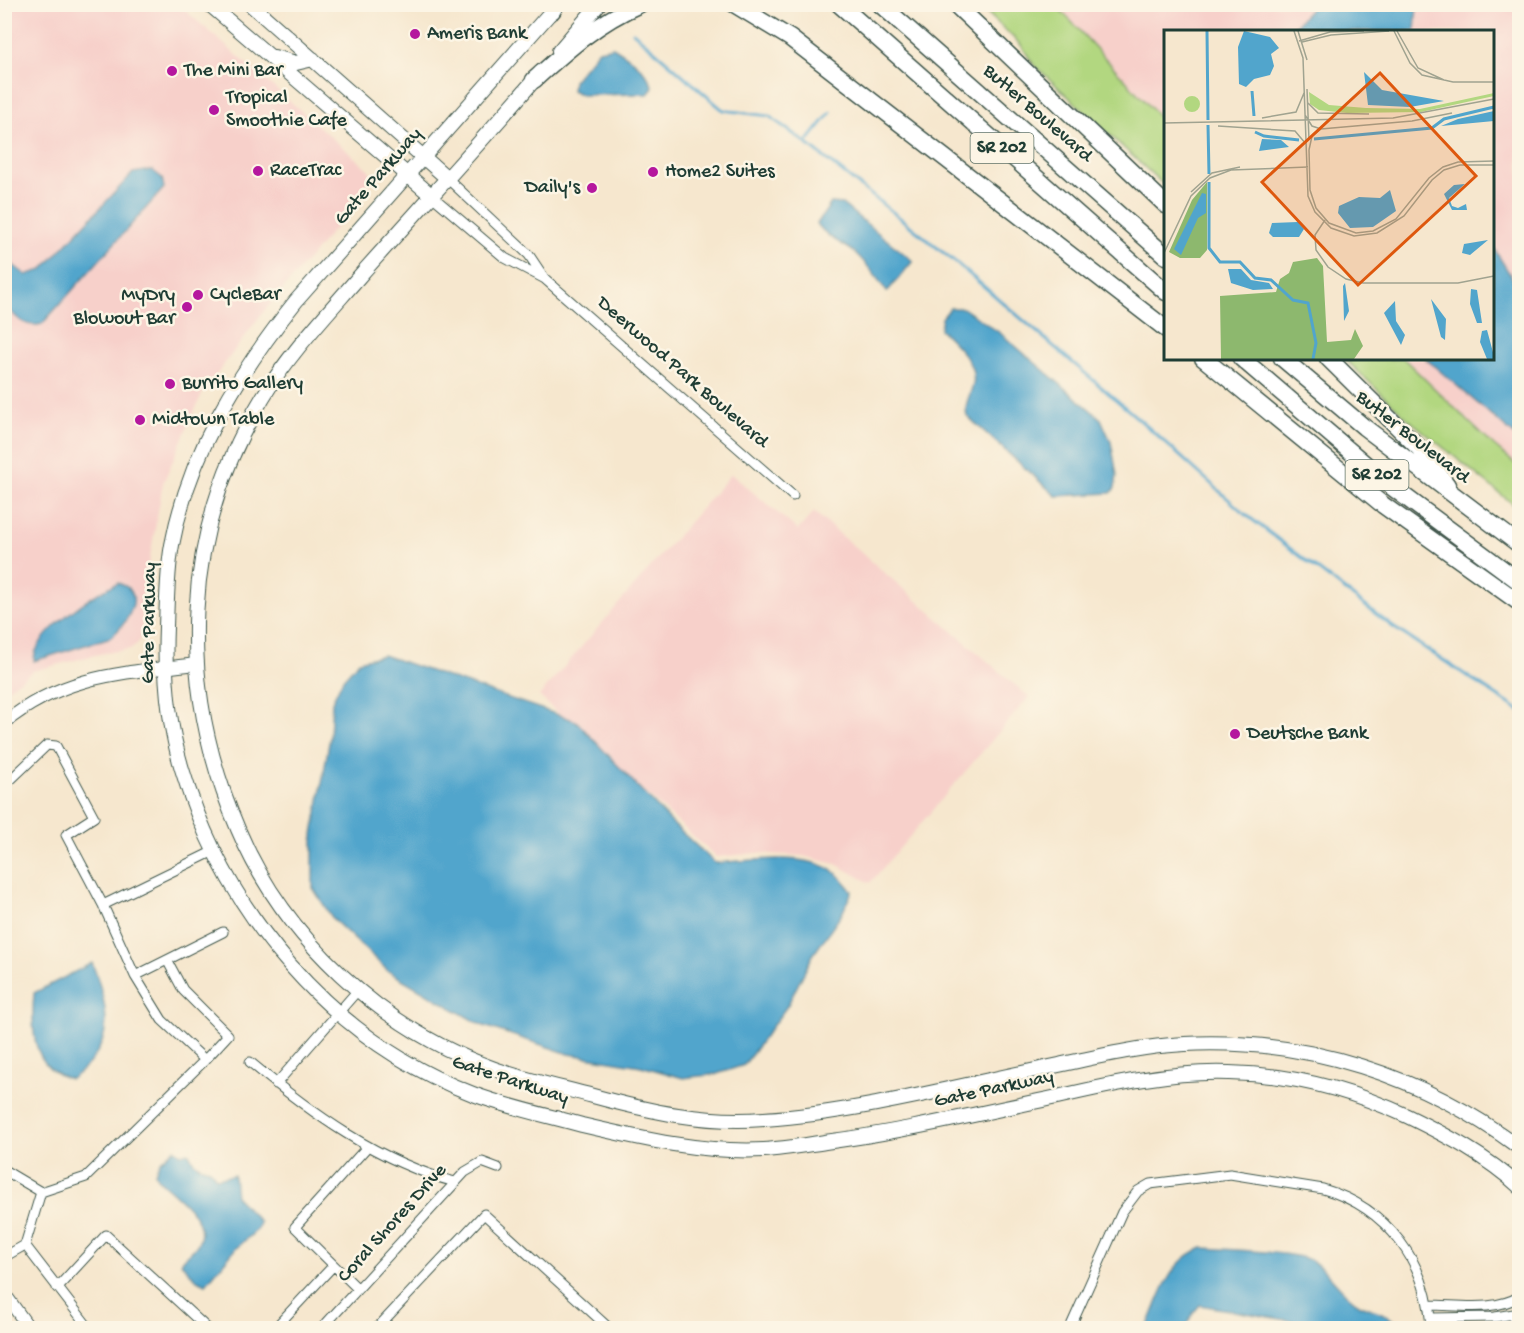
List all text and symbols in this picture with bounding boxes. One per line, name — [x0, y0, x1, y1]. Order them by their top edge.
place label: Ameris Bank — [427, 23, 529, 46]
marker: Ameris Bank — [408, 27, 422, 41]
inset map — [1164, 30, 1494, 360]
street label: Butler Boulevard — [977, 59, 1098, 169]
place label: The Mini Bar — [183, 60, 285, 83]
marker: The Mini Bar — [165, 64, 179, 78]
place label: Tropical Smoothie Cafe — [225, 87, 348, 133]
marker: Tropical Smoothie Cafe — [207, 103, 221, 117]
street label: Gate Parkway — [330, 123, 428, 230]
road number: SR 202 — [970, 133, 1034, 163]
place label: RaceTrac — [270, 160, 343, 183]
place label: Home2 Suites — [665, 161, 775, 184]
marker: RaceTrac — [251, 164, 265, 178]
marker: Home2 Suites — [646, 165, 660, 179]
place label: Daily's — [523, 177, 581, 200]
marker: Daily's — [585, 181, 599, 195]
place label: CycleBar — [210, 284, 283, 307]
place label: MyDry Blowout Bar — [72, 285, 177, 331]
marker: CycleBar — [191, 288, 205, 302]
street label: Deerwood Park Boulevard — [590, 291, 774, 455]
marker: MyDry Blowout Bar — [180, 300, 194, 314]
place label: Burrito Gallery — [181, 373, 303, 396]
marker: Burrito Gallery — [163, 377, 177, 391]
street label: Butler Boulevard — [1350, 386, 1475, 491]
place label: Midtown Table — [152, 409, 275, 432]
marker: Midtown Table — [133, 413, 147, 427]
road number: SR 202 — [1346, 460, 1408, 490]
street label: Gate Parkway — [137, 562, 163, 684]
place label: Deutsche Bank — [1245, 723, 1370, 746]
marker: Deutsche Bank — [1228, 727, 1242, 741]
street label: Gate Parkway — [449, 1051, 571, 1111]
street label: Gate Parkway — [932, 1066, 1056, 1114]
street label: Coral Shores Drive — [334, 1159, 453, 1288]

